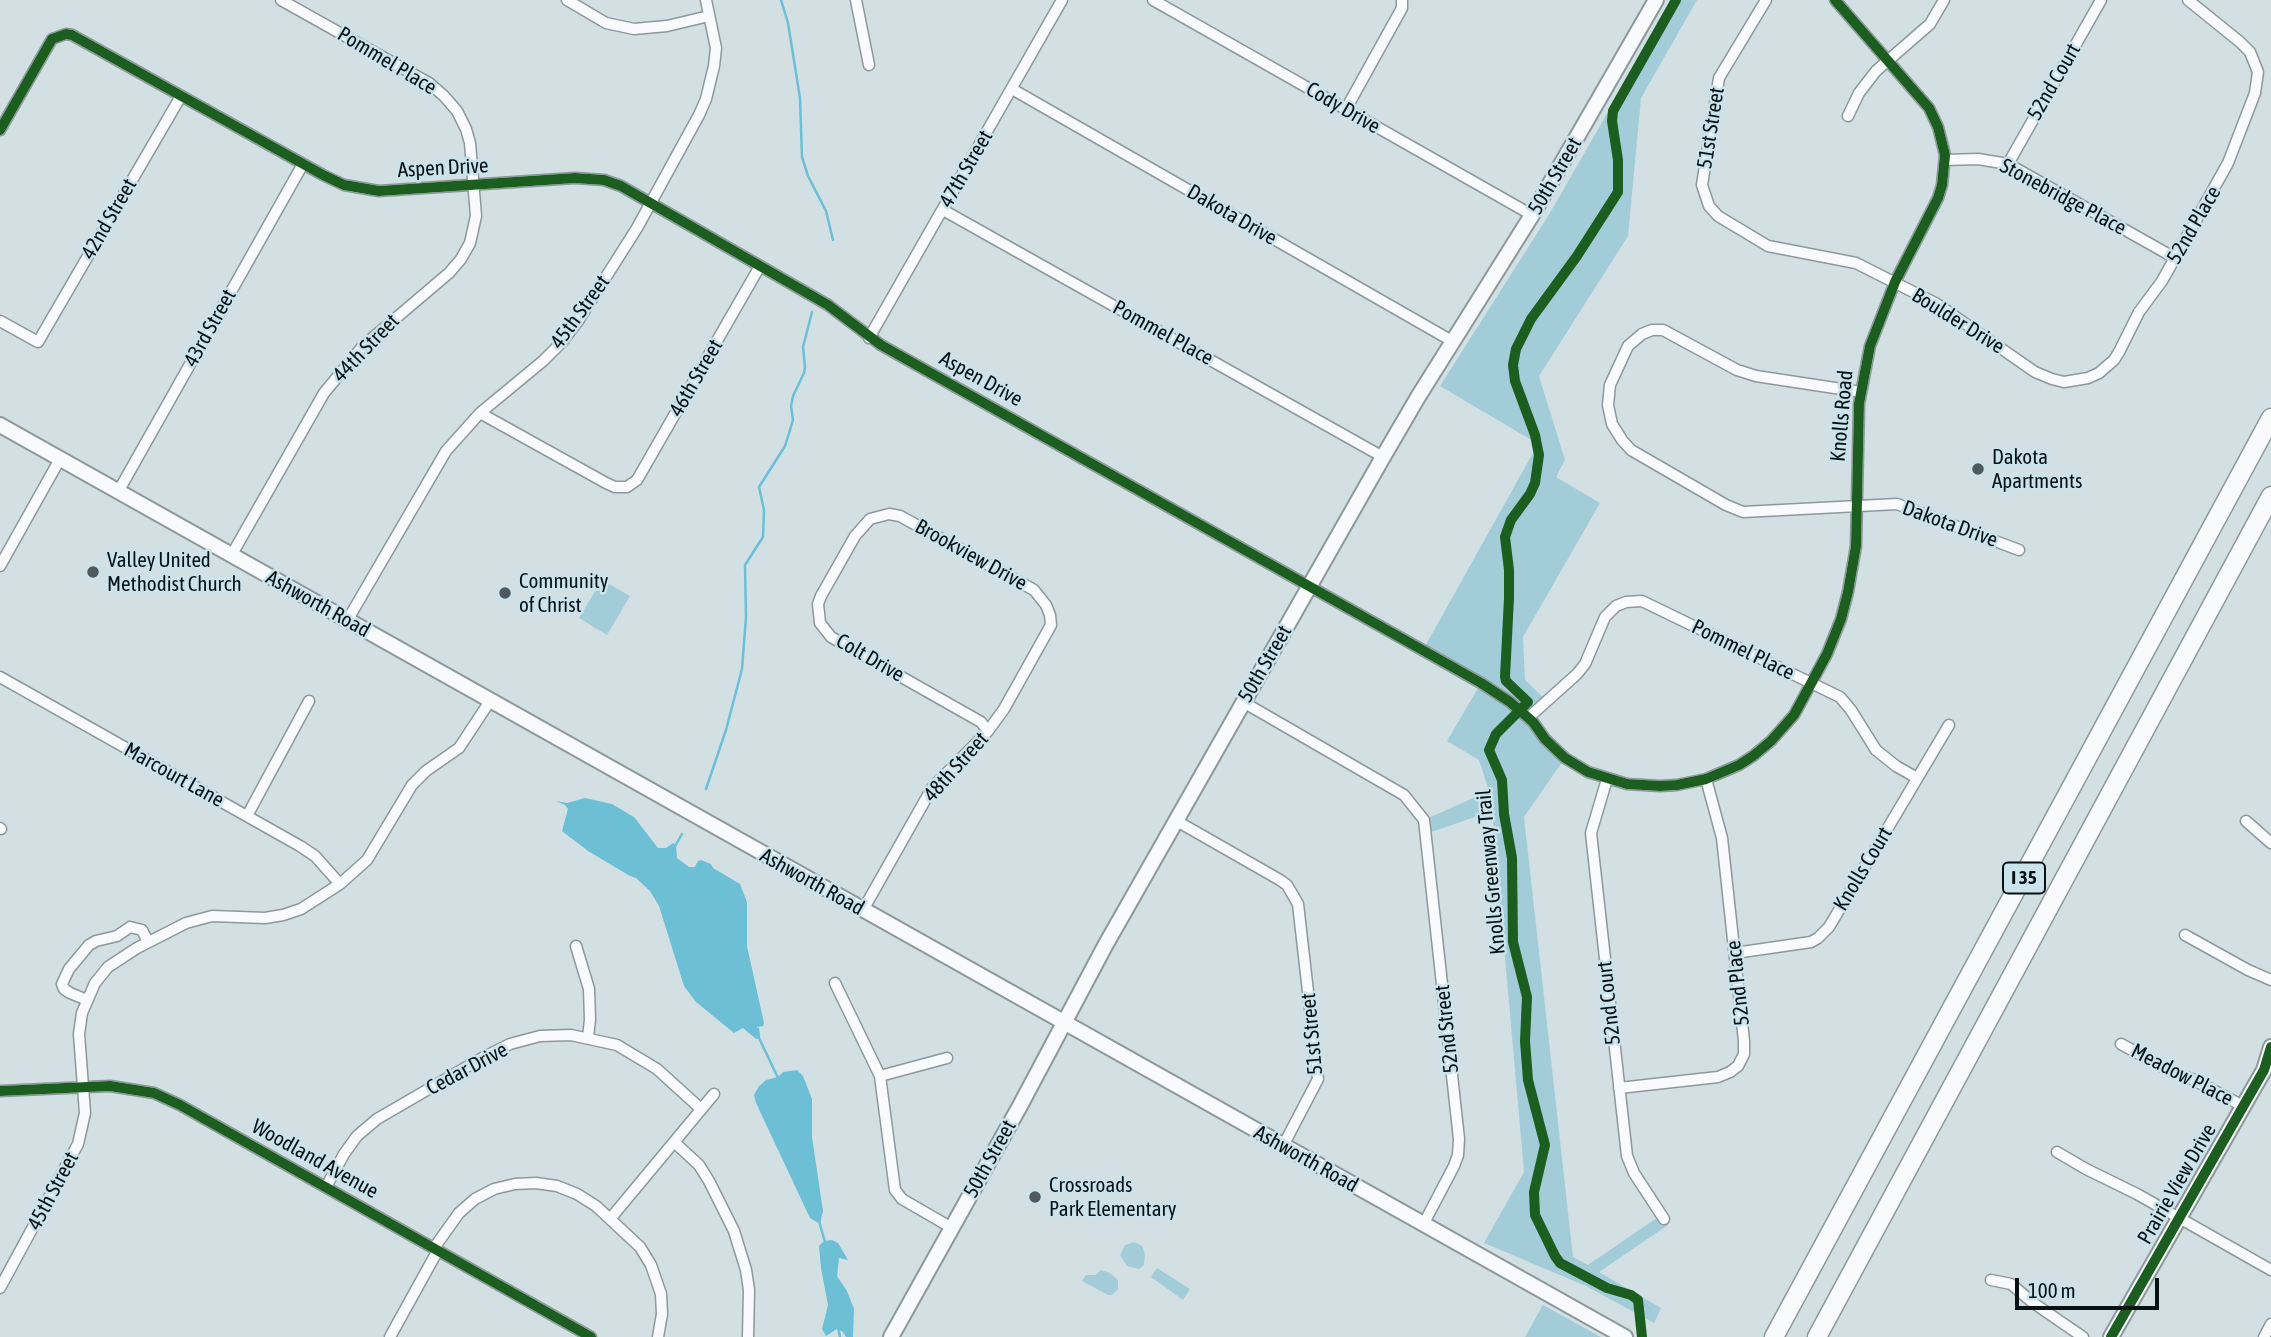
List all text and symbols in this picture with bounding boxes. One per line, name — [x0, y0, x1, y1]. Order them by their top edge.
street label: Pommel Place — [333, 22, 441, 100]
street label: 52nd Court — [2022, 39, 2086, 125]
street label: Cody Drive — [1301, 77, 1385, 139]
street label: 51st Street — [1692, 85, 1730, 171]
street label: 47th Street — [934, 126, 998, 212]
street label: 50th Street — [1523, 133, 1587, 219]
street label: Aspen Drive — [397, 153, 489, 183]
street label: Stonebridge Place — [1996, 153, 2130, 241]
street label: 42nd Street — [76, 174, 142, 264]
street label: Dakota Drive — [1183, 179, 1281, 251]
street label: 52nd Place — [2162, 182, 2226, 268]
street label: 45th Street — [545, 270, 615, 354]
street label: Boulder Drive — [1907, 283, 2009, 359]
street label: 43rd Street — [178, 285, 242, 371]
street label: Pommel Place — [1108, 295, 1218, 371]
street label: 44th Street — [327, 309, 405, 387]
street label: 46th Street — [664, 335, 728, 421]
street label: Aspen Drive — [935, 346, 1027, 412]
street label: Knolls Road — [1825, 369, 1859, 463]
place label: Dakota Apartments — [1992, 444, 2082, 494]
marker: Dakota Apartments — [1970, 461, 1986, 477]
street label: Dakota Drive — [1899, 495, 2001, 553]
street label: Brookview Drive — [911, 514, 1031, 596]
place label: Valley United Methodist Church — [107, 547, 242, 597]
marker: Valley United Methodist Church — [85, 564, 101, 580]
street label: Ashworth Road — [261, 565, 375, 643]
place label: Community of Christ — [519, 568, 608, 618]
marker: Community of Christ — [497, 585, 513, 601]
street label: Pommel Place — [1688, 614, 1798, 686]
street label: 50th Street — [1233, 621, 1297, 707]
street label: Colt Drive — [831, 628, 909, 688]
street label: 48th Street — [918, 727, 994, 807]
street label: Marcourt Lane — [120, 737, 228, 813]
street label: Knolls Greenway Trail — [1471, 788, 1511, 956]
street label: Knolls Court — [1828, 823, 1898, 915]
street label: Ashworth Road — [755, 843, 869, 921]
road number: I 35 — [2003, 862, 2045, 894]
street label: 52nd Place — [1721, 939, 1755, 1027]
street label: 52nd Court — [1592, 960, 1626, 1046]
street label: 52nd Street — [1430, 984, 1464, 1074]
street label: 51st Street — [1296, 992, 1328, 1076]
street label: Cedar Drive — [422, 1037, 512, 1101]
street label: Meadow Place — [2127, 1039, 2237, 1111]
street label: Woodland Avenue — [247, 1114, 383, 1204]
street label: 50th Street — [958, 1116, 1022, 1202]
street label: Prairie View Drive — [2132, 1119, 2222, 1249]
street label: Ashworth Road — [1249, 1120, 1363, 1198]
street label: 45th Street — [22, 1148, 84, 1234]
place label: Crossroads Park Elementary — [1049, 1172, 1176, 1222]
marker: Crossroads Park Elementary — [1027, 1189, 1043, 1205]
scale bar — [2019, 1264, 2162, 1308]
text: 100 m — [2028, 1278, 2076, 1302]

